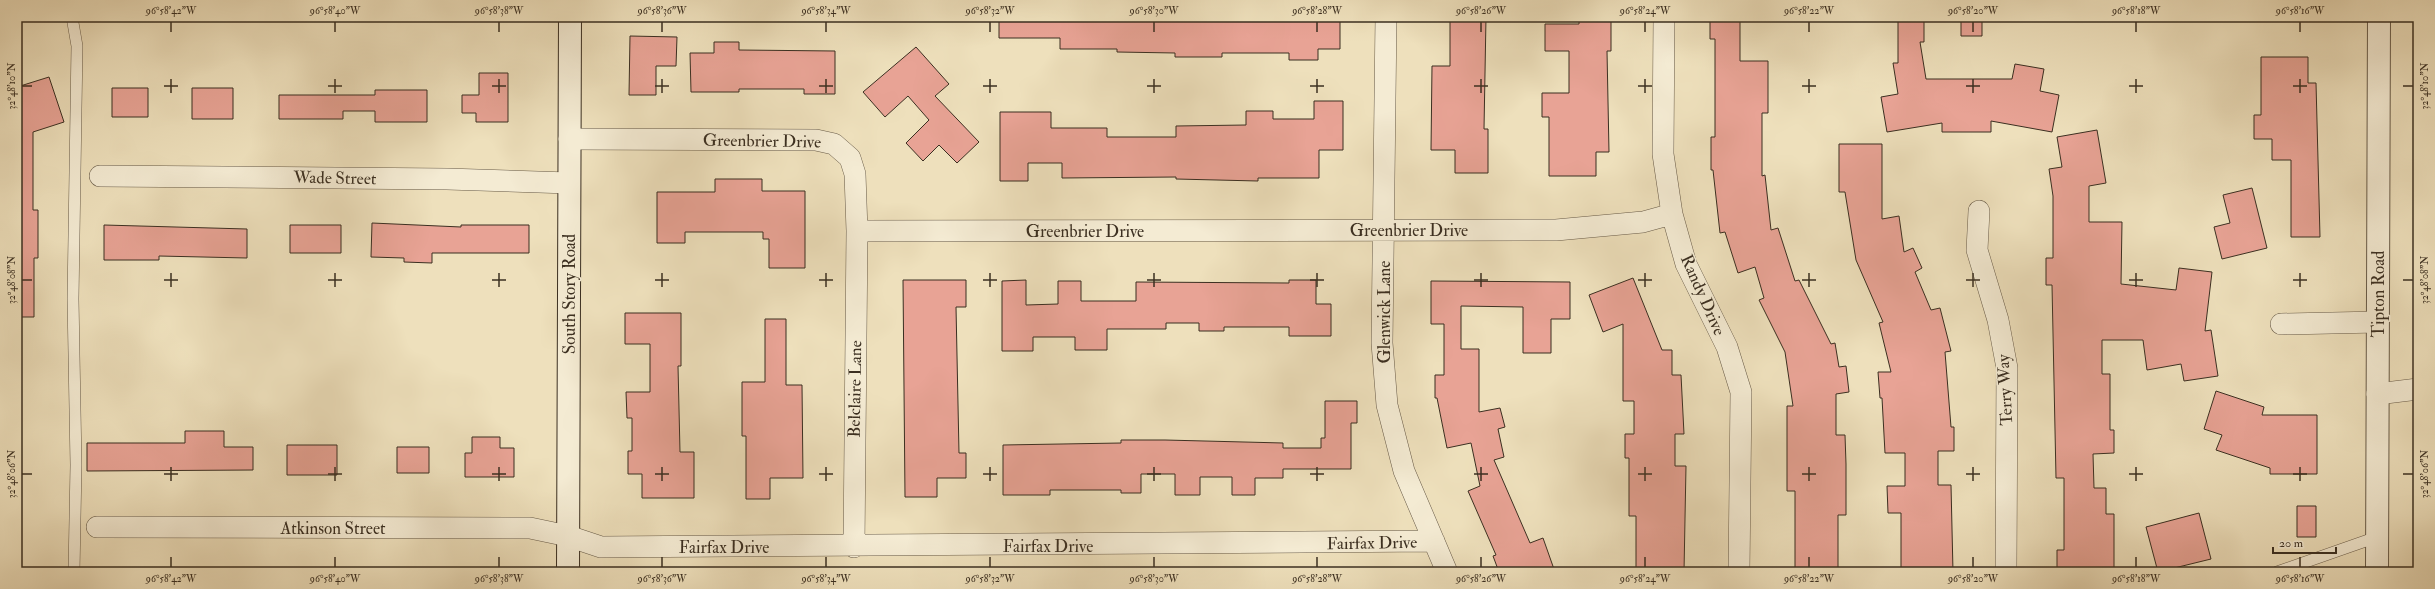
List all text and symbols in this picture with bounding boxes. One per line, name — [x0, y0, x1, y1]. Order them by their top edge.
text: 96°58'42"W — [145, 5, 197, 17]
text: 96°58'40"W — [309, 5, 361, 17]
text: 96°58'38"W — [474, 5, 524, 17]
text: 96°58'36"W — [637, 5, 687, 17]
text: 96°58'34"W — [800, 5, 851, 17]
text: 96°58'32"W — [965, 5, 1015, 17]
text: 96°58'30"W — [1129, 5, 1179, 17]
text: 96°58'28"W — [1291, 5, 1343, 17]
text: 96°58'26"W — [1455, 5, 1507, 17]
text: 96°58'24"W — [1619, 5, 1671, 17]
text: 96°58'22"W — [1783, 5, 1835, 17]
text: 96°58'20"W — [1947, 5, 1999, 17]
text: 96°58'18"W — [2111, 5, 2161, 17]
text: 96°58'16"W — [2275, 5, 2325, 17]
text: 32°48'10"N — [6, 62, 18, 110]
text: 32°48'10"N — [2419, 62, 2431, 110]
street label: Greenbrier Drive — [703, 129, 821, 153]
street label: Wade Street — [292, 167, 377, 189]
street label: Greenbrier Drive — [1350, 220, 1468, 241]
street label: Greenbrier Drive — [1026, 221, 1144, 242]
street label: South Story Road — [559, 233, 581, 354]
street label: Tipton Road — [2368, 250, 2390, 338]
street label: Randy Drive — [1675, 251, 1730, 339]
text: 32°48'08"N — [6, 256, 18, 304]
text: 32°48'08"N — [2419, 256, 2431, 304]
street label: Glenwick Lane — [1374, 261, 1395, 363]
street label: Belclaire Lane — [844, 340, 866, 438]
street label: Terry Way — [1993, 353, 2018, 426]
text: 32°48'06"N — [6, 450, 18, 498]
text: 32°48'06"N — [2419, 450, 2431, 498]
street label: Atkinson Street — [279, 518, 386, 539]
scale bar — [2273, 529, 2336, 555]
street label: Fairfax Drive — [1327, 532, 1417, 554]
street label: Fairfax Drive — [1003, 536, 1093, 557]
text: 20 m — [2279, 536, 2304, 551]
street label: Fairfax Drive — [679, 537, 769, 558]
text: 96°58'42"W — [145, 573, 197, 585]
text: 96°58'40"W — [309, 573, 361, 585]
text: 96°58'38"W — [474, 573, 524, 585]
text: 96°58'36"W — [637, 573, 687, 585]
text: 96°58'34"W — [800, 573, 851, 585]
text: 96°58'32"W — [965, 573, 1015, 585]
text: 96°58'30"W — [1129, 573, 1179, 585]
text: 96°58'28"W — [1291, 573, 1343, 585]
text: 96°58'26"W — [1455, 573, 1507, 585]
text: 96°58'24"W — [1619, 573, 1671, 585]
text: 96°58'22"W — [1783, 573, 1835, 585]
text: 96°58'20"W — [1947, 573, 1999, 585]
text: 96°58'18"W — [2111, 573, 2161, 585]
text: 96°58'16"W — [2275, 573, 2325, 585]

